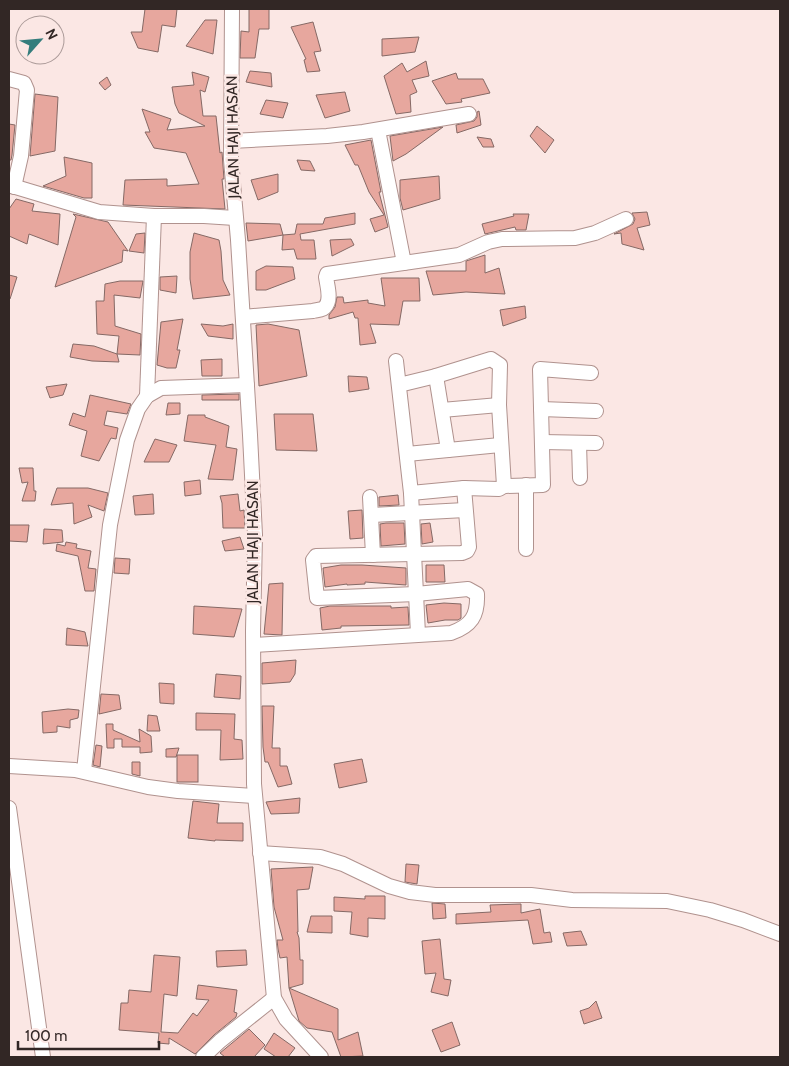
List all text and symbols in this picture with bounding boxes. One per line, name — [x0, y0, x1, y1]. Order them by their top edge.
north arrow — [15, 15, 65, 65]
text: N — [41, 26, 62, 43]
street label: JALAN HAJI HASAN — [223, 75, 243, 200]
street label: JALAN HAJI HASAN — [244, 481, 262, 605]
scale bar — [18, 1018, 159, 1050]
text: 100 m — [25, 1027, 67, 1045]

